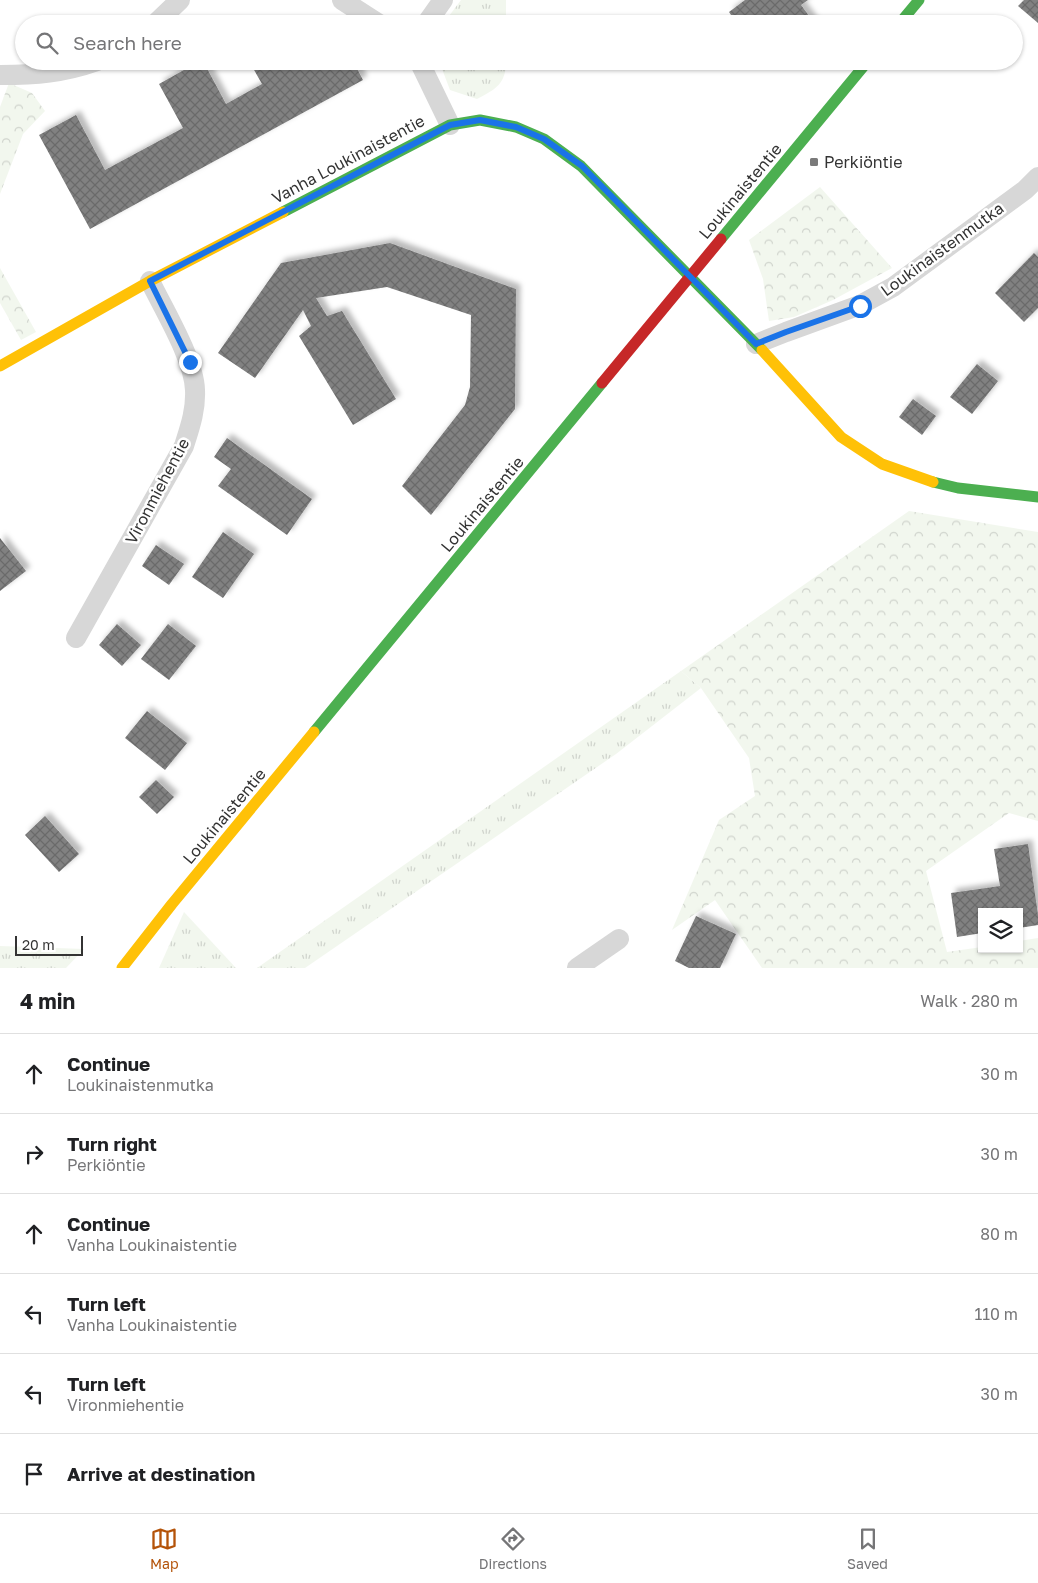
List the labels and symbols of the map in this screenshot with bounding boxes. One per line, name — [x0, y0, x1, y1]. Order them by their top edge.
street label: Vanha Loukinaistentie — [268, 110, 428, 208]
street label: Loukinaistentie — [694, 139, 786, 243]
place label: Perkiöntie — [824, 152, 902, 172]
marker: Perkiöntie — [808, 156, 820, 168]
street label: Loukinaistenmutka — [877, 198, 1007, 300]
route start — [849, 295, 872, 318]
route end — [179, 351, 202, 374]
street label: Vironmiehentie — [121, 435, 193, 547]
street label: Loukinaistentie — [436, 452, 528, 556]
street label: Loukinaistentie — [178, 764, 270, 868]
scale bar — [15, 933, 82, 956]

